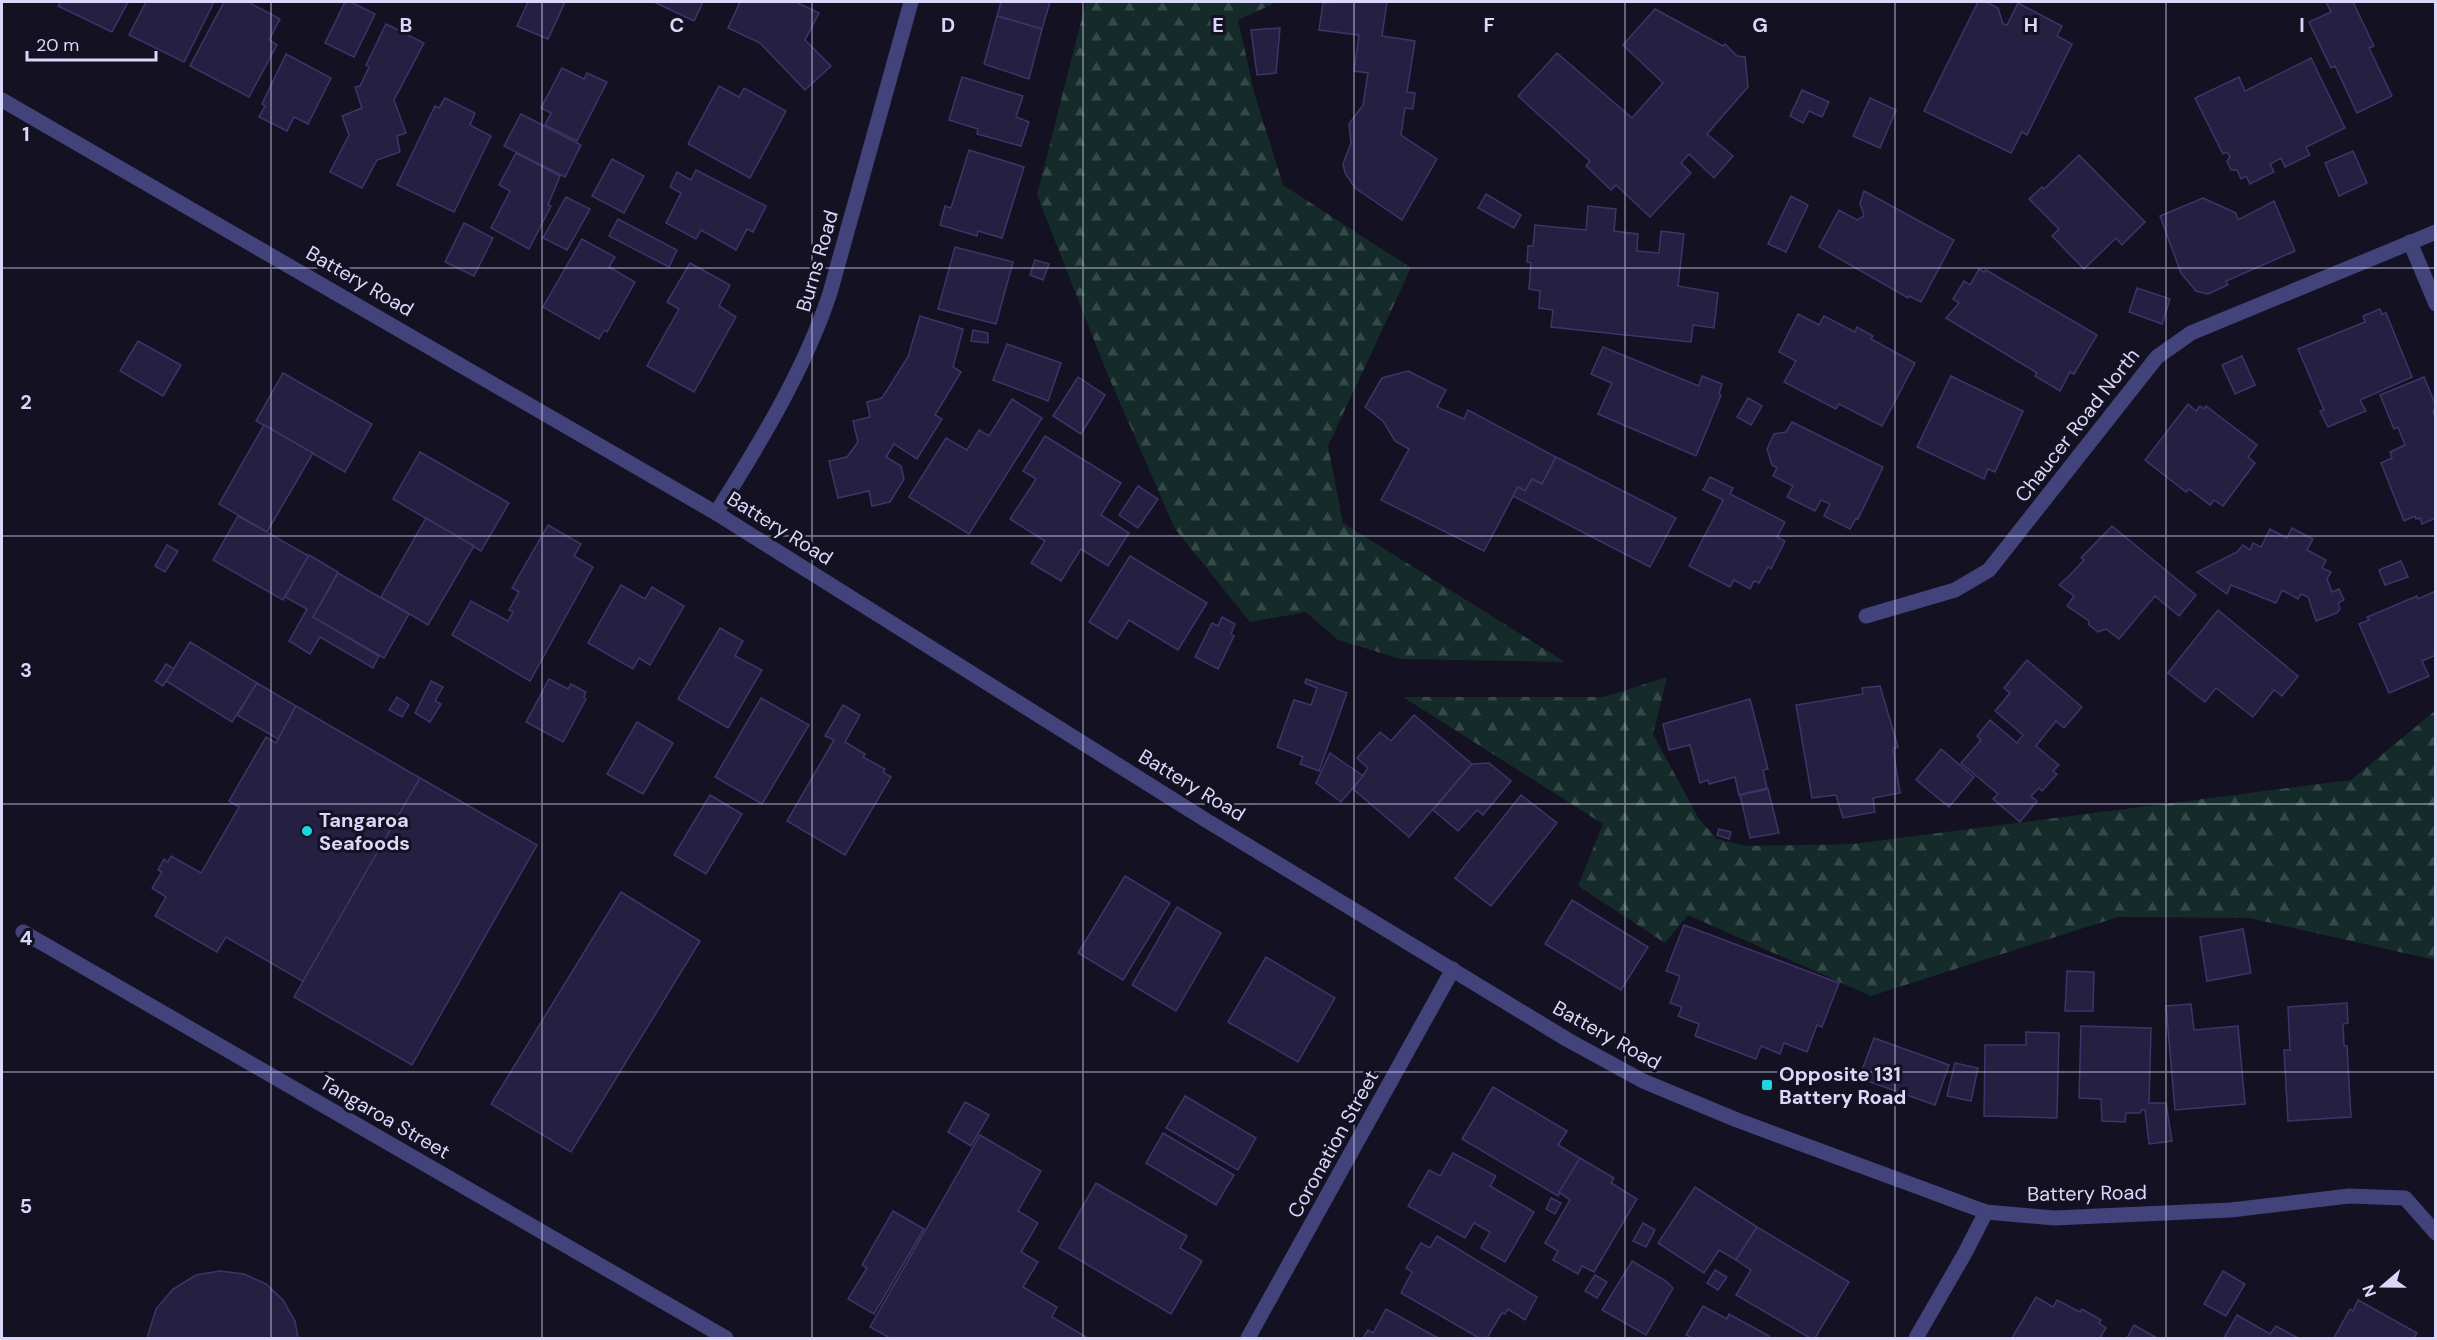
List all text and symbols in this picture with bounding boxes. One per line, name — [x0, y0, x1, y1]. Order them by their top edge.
text: B — [400, 12, 412, 38]
text: C — [670, 12, 684, 38]
text: D — [941, 12, 955, 38]
text: E — [1212, 12, 1224, 38]
text: F — [1483, 12, 1495, 38]
text: G — [1752, 12, 1768, 38]
text: H — [2024, 12, 2038, 38]
text: I — [2299, 12, 2305, 38]
scale bar — [27, 24, 156, 62]
text: 20 m — [36, 33, 79, 57]
text: 1 — [22, 121, 30, 147]
street label: Burns Road — [790, 207, 844, 315]
street label: Battery Road — [302, 240, 418, 322]
street label: Chaucer Road North — [2009, 343, 2145, 507]
text: 2 — [20, 389, 32, 415]
street label: Battery Road — [722, 485, 838, 571]
text: 3 — [20, 657, 32, 683]
street label: Battery Road — [1134, 743, 1250, 827]
place label: Tangaroa Seafoods — [319, 807, 410, 856]
marker: Tangaroa Seafoods — [300, 824, 314, 838]
text: 4 — [20, 925, 33, 951]
street label: Battery Road — [1548, 995, 1666, 1075]
place label: Opposite 131 Battery Road — [1779, 1061, 1906, 1110]
street label: Coronation Street — [1282, 1065, 1384, 1223]
street label: Tangaroa Street — [315, 1069, 455, 1165]
marker: Opposite 131 Battery Road — [1760, 1078, 1774, 1092]
street label: Battery Road — [2027, 1179, 2147, 1207]
text: 5 — [20, 1193, 32, 1219]
north arrow — [2353, 1256, 2413, 1316]
text: N — [2358, 1282, 2381, 1300]

